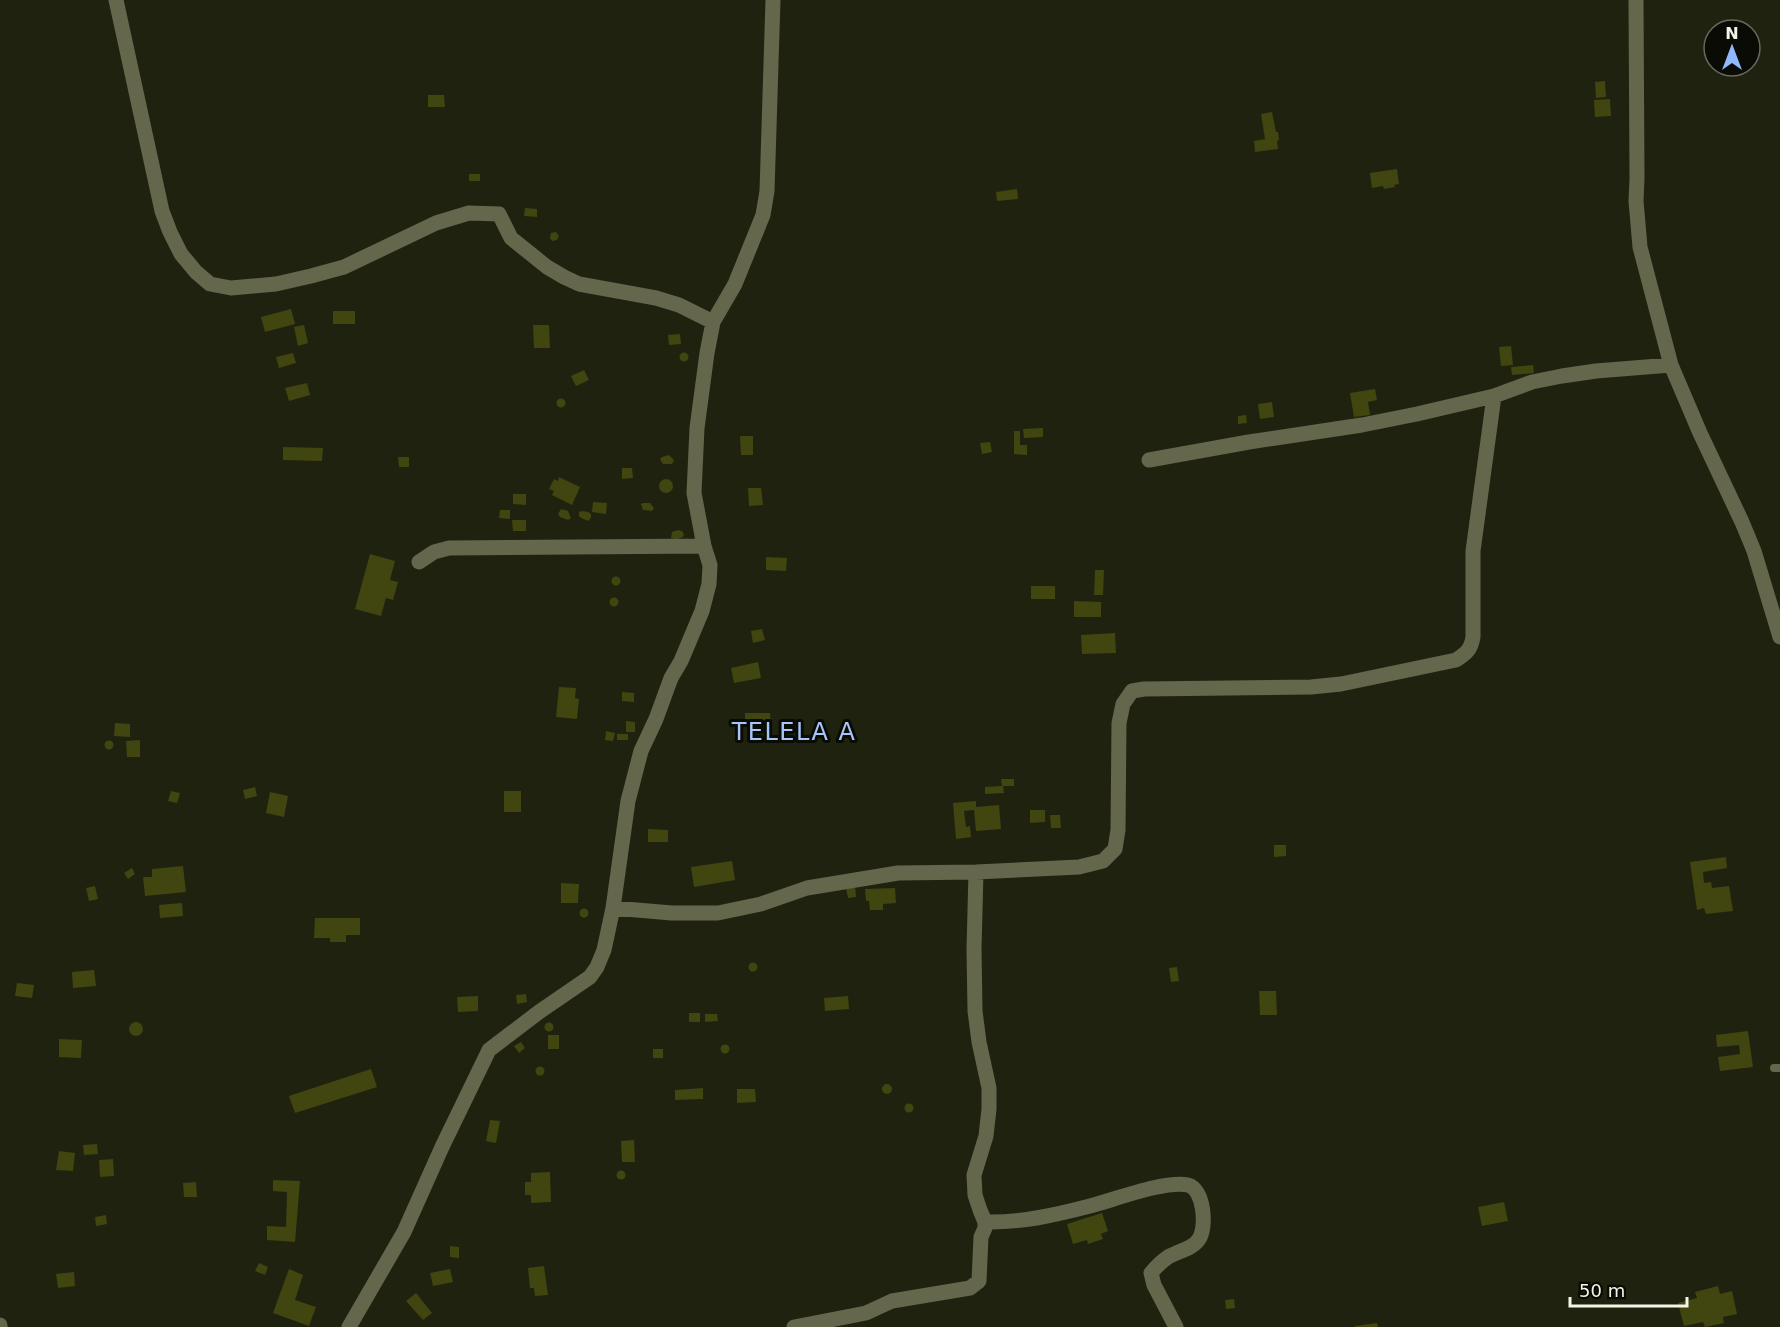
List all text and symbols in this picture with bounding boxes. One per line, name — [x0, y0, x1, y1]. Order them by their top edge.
north arrow — [1702, 18, 1762, 78]
text: N — [1725, 24, 1739, 43]
district label: TELELA A — [731, 718, 856, 746]
scale bar — [1570, 1270, 1687, 1308]
text: 50 m — [1579, 1280, 1625, 1301]

